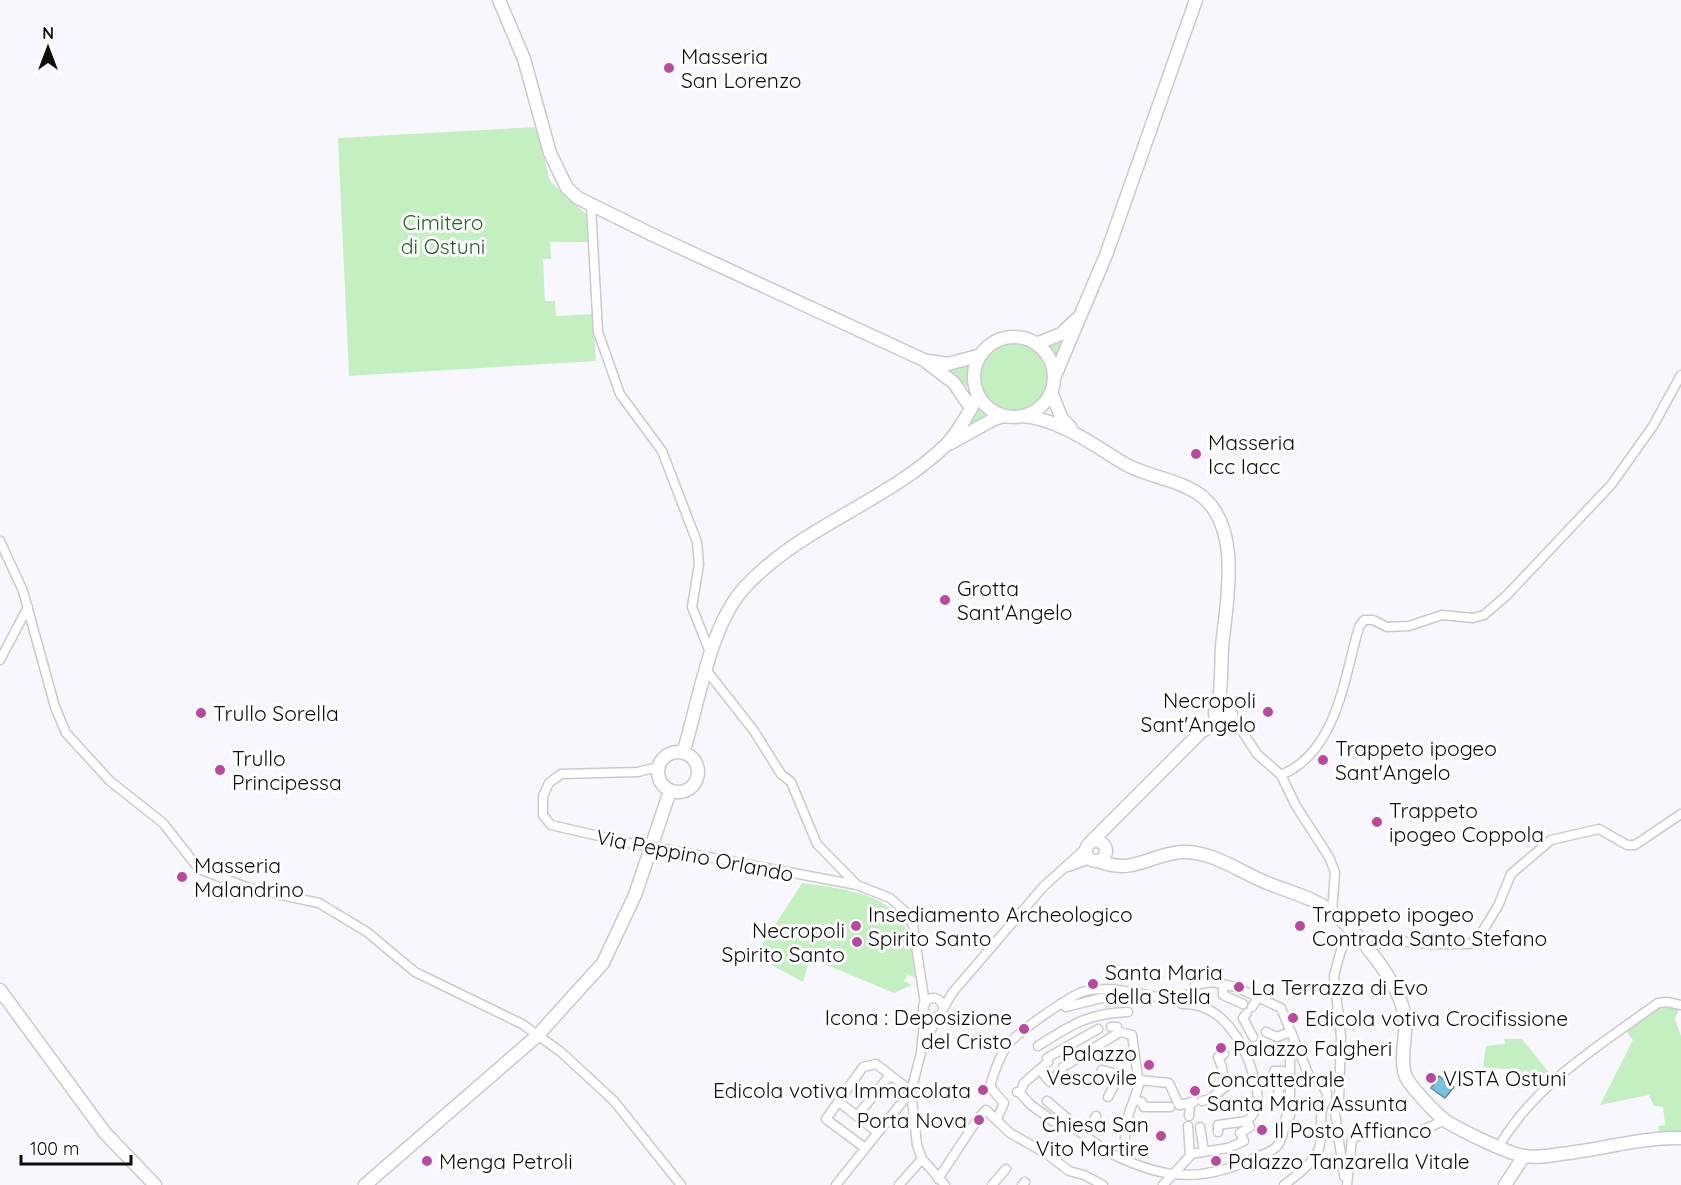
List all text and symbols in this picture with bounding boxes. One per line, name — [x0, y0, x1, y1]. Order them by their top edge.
north arrow — [18, 18, 78, 78]
text: N — [42, 23, 54, 43]
place label: Masseria San Lorenzo — [681, 43, 801, 93]
marker: Masseria San Lorenzo — [662, 61, 676, 75]
park label: Cimitero di Ostuni — [401, 209, 485, 259]
place label: Masseria Icc Iacc — [1208, 429, 1295, 479]
marker: Masseria Icc Iacc — [1189, 447, 1203, 461]
place label: Grotta Sant'Angelo — [957, 575, 1072, 625]
marker: Grotta Sant'Angelo — [938, 593, 952, 607]
place label: Necropoli Sant'Angelo — [1141, 687, 1256, 737]
place label: Trullo Sorella — [213, 700, 339, 726]
marker: Necropoli Sant'Angelo — [1261, 705, 1275, 719]
marker: Trullo Sorella — [194, 706, 208, 720]
place label: Trappeto ipogeo Sant'Angelo — [1335, 735, 1497, 785]
place label: Trullo Principessa — [232, 745, 342, 795]
marker: Trappeto ipogeo Sant'Angelo — [1316, 753, 1330, 767]
marker: Trullo Principessa — [213, 763, 227, 777]
place label: Trappeto ipogeo Coppola — [1389, 797, 1544, 847]
marker: Trappeto ipogeo Coppola — [1370, 815, 1384, 829]
street label: Via Peppino Orlando — [594, 823, 796, 887]
place label: Masseria Malandrino — [194, 852, 304, 902]
marker: Masseria Malandrino — [175, 870, 189, 884]
place label: Insediamento Archeologico Spirito Santo — [868, 901, 1133, 951]
place label: Trappeto ipogeo Contrada Santo Stefano — [1312, 901, 1547, 951]
place label: Necropoli Spirito Santo — [722, 917, 845, 967]
marker: Insediamento Archeologico Spirito Santo — [849, 919, 863, 933]
marker: Trappeto ipogeo Contrada Santo Stefano — [1293, 919, 1307, 933]
marker: Necropoli Spirito Santo — [850, 935, 864, 949]
place label: Santa Maria della Stella — [1105, 959, 1223, 1009]
place label: La Terrazza di Evo — [1251, 974, 1428, 1000]
marker: Santa Maria della Stella — [1086, 977, 1100, 991]
marker: La Terrazza di Evo — [1232, 980, 1246, 994]
place label: Icona : Deposizione del Cristo — [825, 1004, 1012, 1054]
place label: Edicola votiva Crocifissione — [1305, 1005, 1568, 1031]
marker: Edicola votiva Crocifissione — [1286, 1011, 1300, 1025]
marker: Icona : Deposizione del Cristo — [1017, 1022, 1031, 1036]
place label: Palazzo Falgheri — [1233, 1035, 1392, 1061]
place label: Palazzo Vescovile — [1046, 1040, 1137, 1090]
marker: Palazzo Falgheri — [1214, 1041, 1228, 1055]
marker: Palazzo Vescovile — [1142, 1058, 1156, 1072]
place label: VISTA Ostuni — [1443, 1065, 1567, 1091]
place label: Concattedrale Santa Maria Assunta — [1207, 1066, 1408, 1116]
marker: VISTA Ostuni — [1424, 1071, 1438, 1085]
place label: Edicola votiva Immacolata — [713, 1077, 971, 1103]
marker: Edicola votiva Immacolata — [976, 1083, 990, 1097]
marker: Concattedrale Santa Maria Assunta — [1188, 1084, 1202, 1098]
place label: Porta Nova — [857, 1107, 967, 1133]
place label: Chiesa San Vito Martire — [1036, 1111, 1149, 1161]
marker: Porta Nova — [972, 1113, 986, 1127]
place label: Il Posto Affianco — [1274, 1117, 1432, 1143]
marker: Il Posto Affianco — [1255, 1123, 1269, 1137]
scale bar — [21, 1128, 130, 1166]
marker: Chiesa San Vito Martire — [1154, 1129, 1168, 1143]
text: 100 m — [30, 1137, 79, 1160]
place label: Menga Petroli — [439, 1148, 573, 1174]
place label: Palazzo Tanzarella Vitale — [1228, 1148, 1470, 1174]
marker: Menga Petroli — [420, 1154, 434, 1168]
marker: Palazzo Tanzarella Vitale — [1209, 1154, 1223, 1168]

